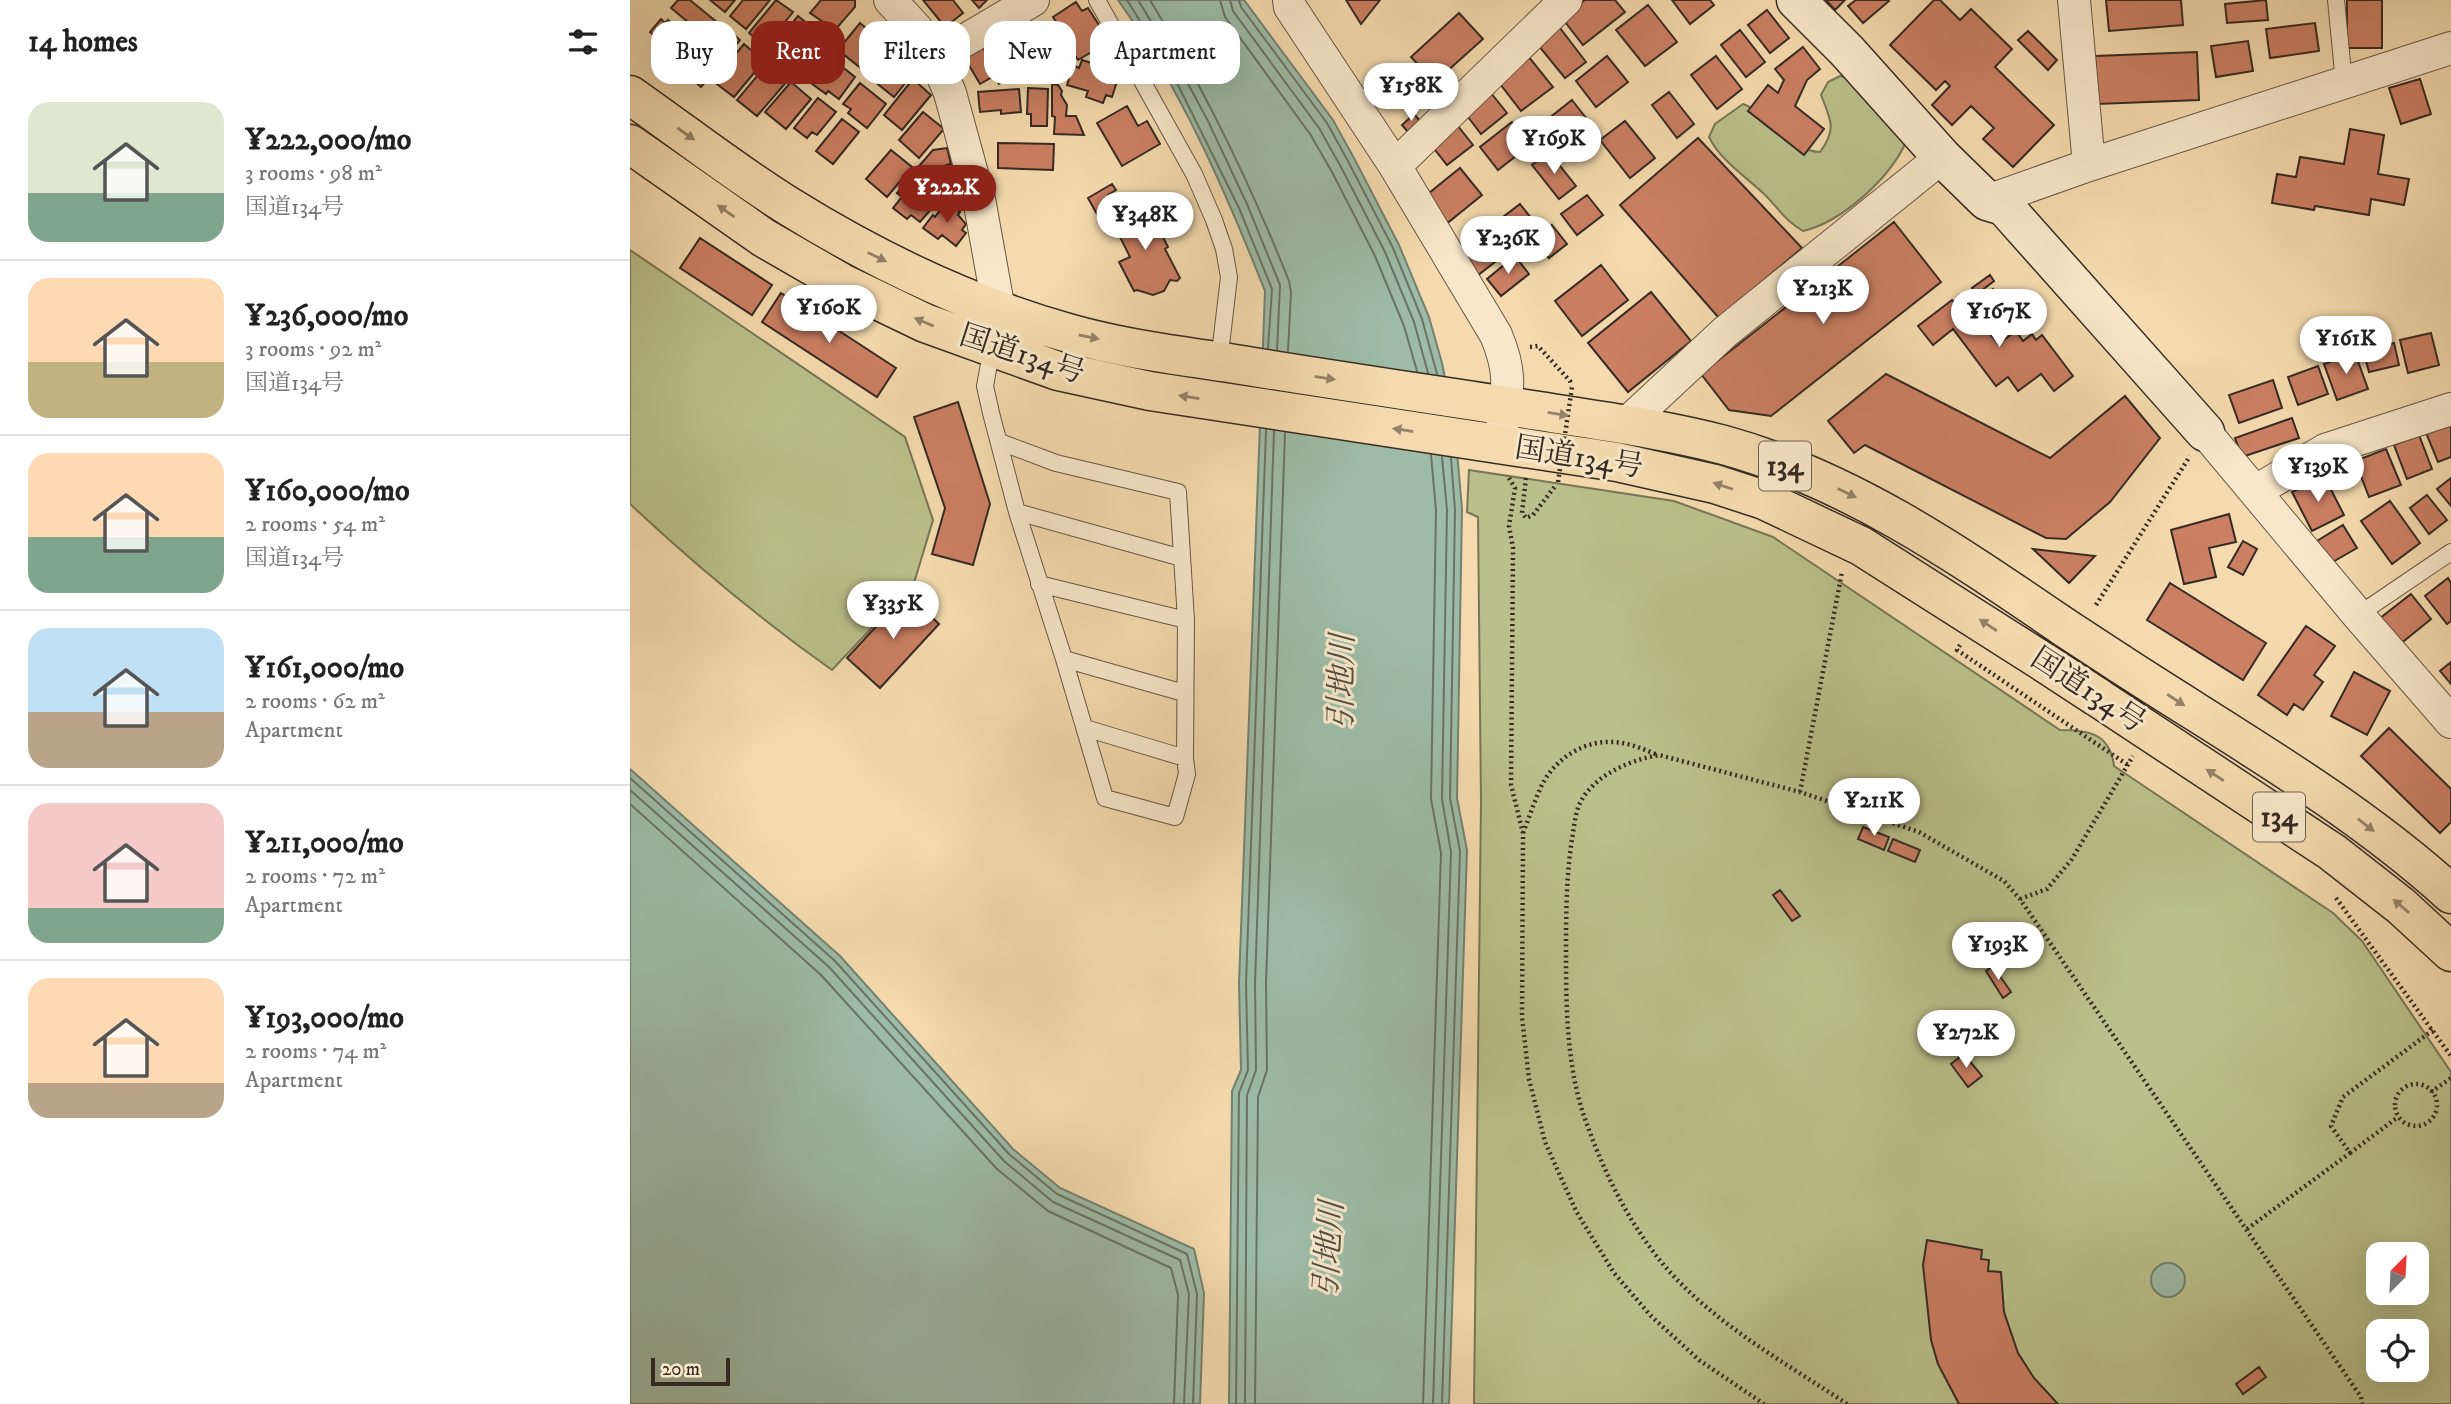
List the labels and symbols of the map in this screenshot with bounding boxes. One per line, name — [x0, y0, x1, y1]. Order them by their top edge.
pin: ¥158K — [1362, 64, 1460, 123]
pin: ¥169K — [1505, 116, 1603, 176]
one-way arrow — [677, 127, 695, 141]
pin: ¥222K — [898, 166, 996, 225]
pin: ¥348K — [1096, 192, 1194, 252]
one-way arrow — [717, 204, 735, 218]
pin: ¥236K — [1459, 216, 1557, 276]
one-way arrow — [867, 251, 887, 262]
pin: ¥213K — [1774, 266, 1872, 326]
pin: ¥160K — [780, 286, 878, 345]
pin: ¥167K — [1950, 290, 2048, 349]
pin: ¥161K — [2297, 316, 2395, 376]
one-way arrow — [913, 317, 934, 328]
street label: 国道134号 — [955, 317, 1089, 393]
one-way arrow — [1078, 332, 1100, 343]
one-way arrow — [1314, 373, 1336, 384]
one-way arrow — [1178, 392, 1200, 403]
one-way arrow — [1547, 409, 1569, 420]
one-way arrow — [1392, 425, 1414, 436]
street label: 国道134号 — [1512, 430, 1646, 486]
road number: 134 — [1759, 442, 1811, 490]
pin: ¥139K — [2269, 444, 2367, 504]
one-way arrow — [1712, 481, 1733, 491]
one-way arrow — [1837, 487, 1857, 499]
pin: ¥335K — [844, 582, 942, 641]
one-way arrow — [1978, 619, 1998, 632]
water label: 引地川 — [1322, 631, 1364, 730]
street label: 国道134号 — [2024, 640, 2152, 742]
one-way arrow — [2167, 693, 2186, 706]
one-way arrow — [2206, 768, 2224, 782]
pin: ¥211K — [1825, 778, 1923, 838]
road number: 134 — [2253, 792, 2305, 842]
one-way arrow — [2357, 818, 2375, 832]
one-way arrow — [2392, 898, 2410, 914]
pin: ¥193K — [1949, 922, 2047, 982]
pin: ¥272K — [1917, 1010, 2015, 1070]
water label: 引地川 — [1307, 1197, 1354, 1298]
north arrow — [2366, 1242, 2429, 1306]
scale bar — [651, 1355, 730, 1387]

